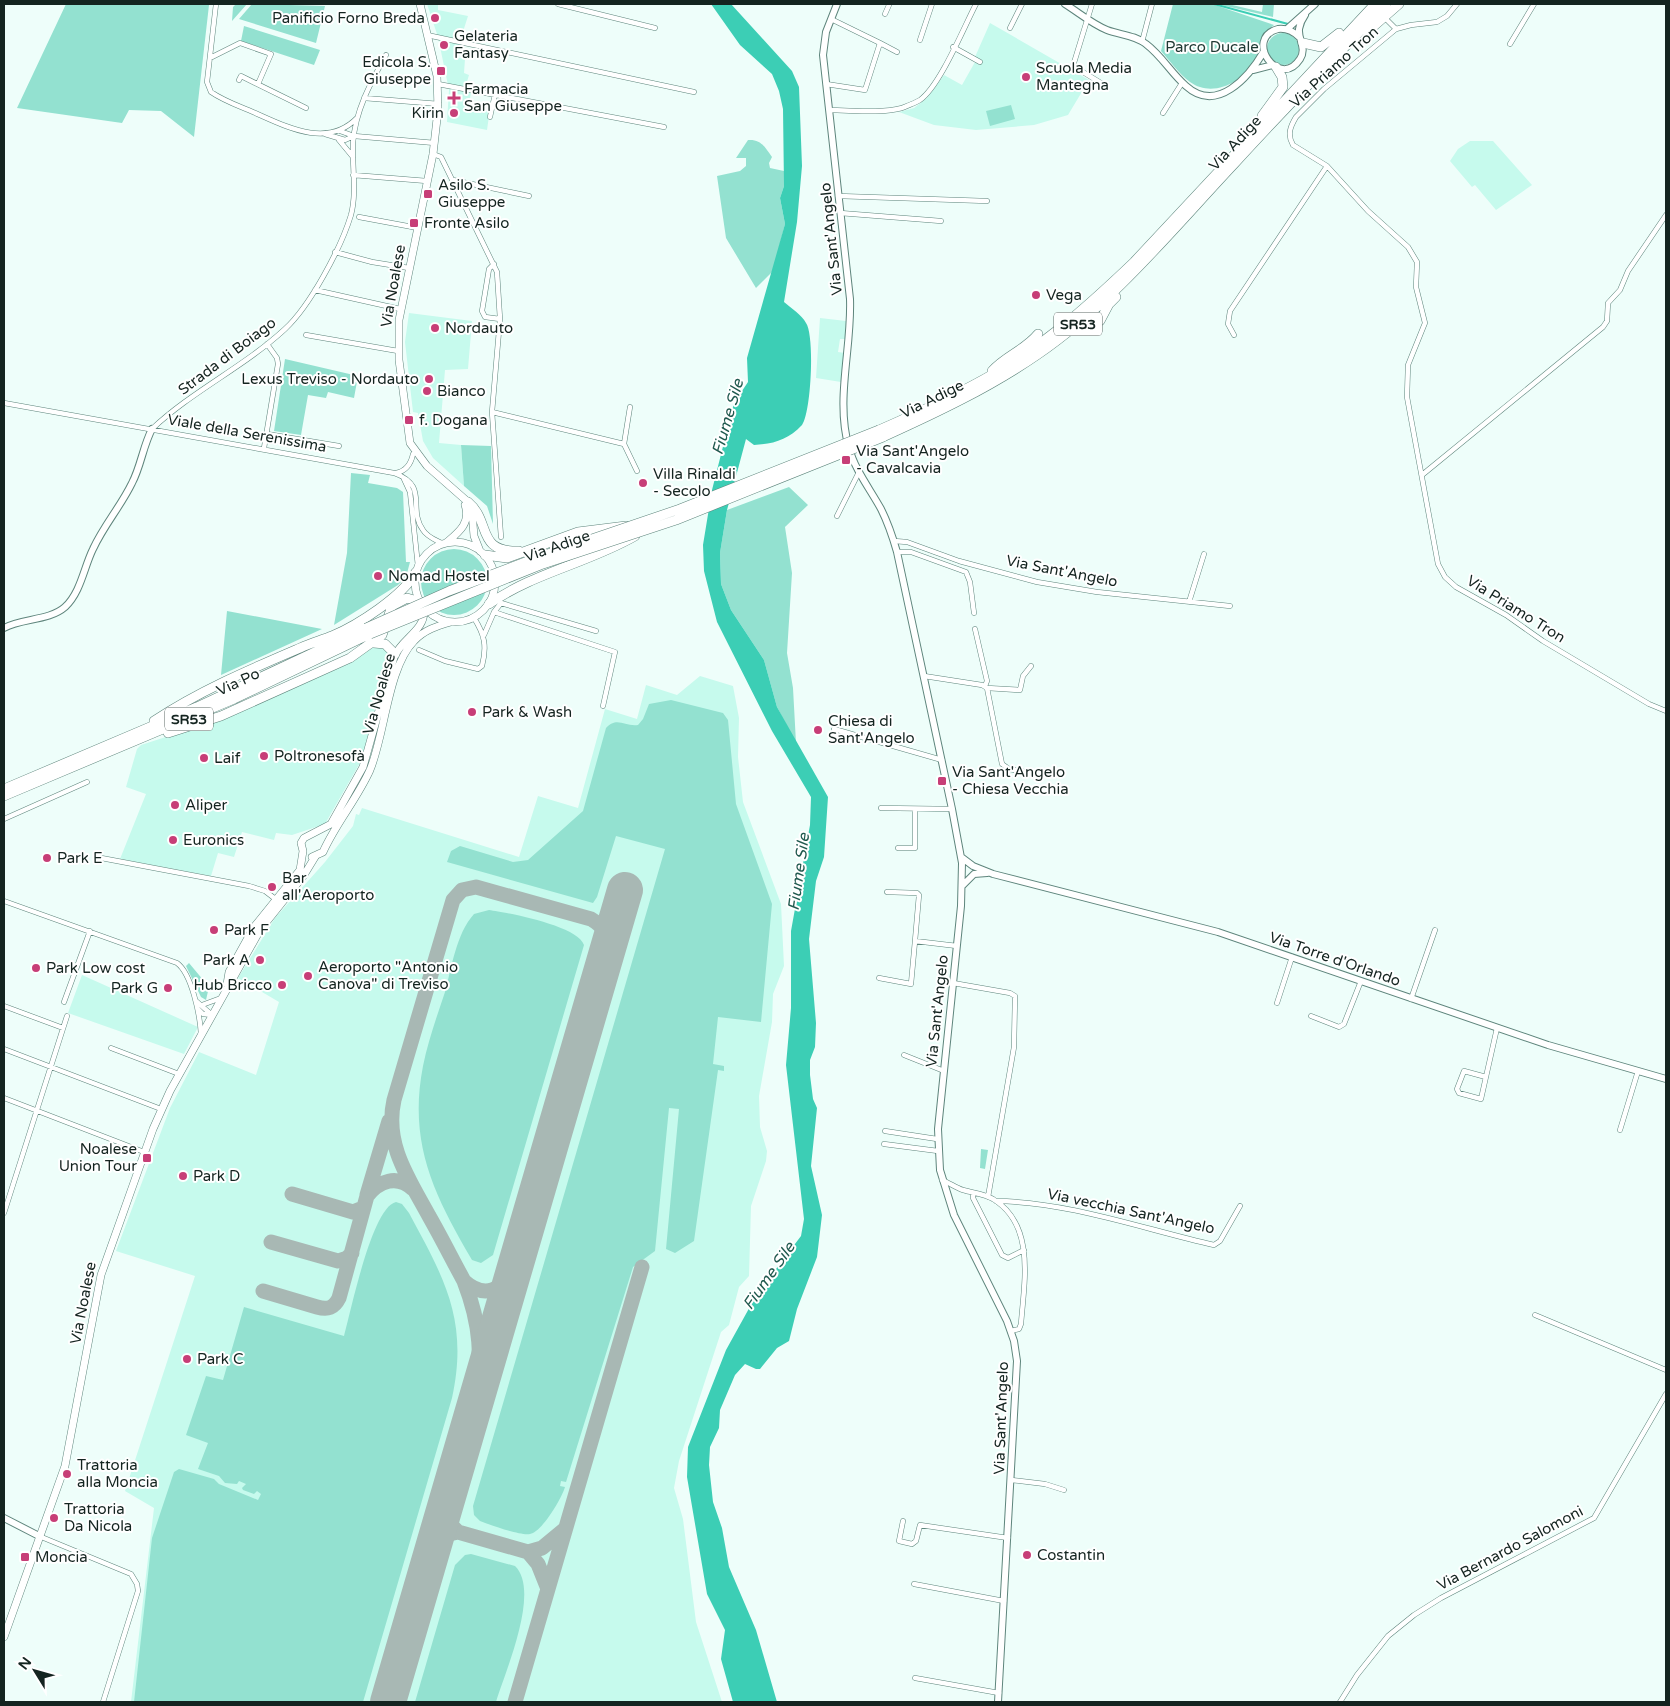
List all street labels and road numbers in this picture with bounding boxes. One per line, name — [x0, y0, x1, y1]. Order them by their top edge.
street label: Via Priamo Tron — [1286, 23, 1382, 111]
street label: Via Adige — [1205, 112, 1265, 174]
street label: Via Sant'Angelo — [816, 182, 846, 296]
street label: Via Noalese — [377, 243, 409, 329]
road number: SR53 — [1054, 312, 1102, 336]
street label: Strada di Boiago — [175, 313, 279, 399]
street label: Via Adige — [897, 376, 967, 422]
street label: Viale della Serenissima — [166, 410, 328, 456]
street label: Via Adige — [522, 526, 592, 566]
street label: Via Sant'Angelo — [1005, 551, 1119, 591]
street label: Via Priamo Tron — [1463, 571, 1569, 647]
street label: Via Noalese — [359, 651, 399, 737]
street label: Via Po — [214, 664, 262, 700]
road number: SR53 — [165, 708, 213, 731]
street label: Via Torre d'Orlando — [1267, 928, 1403, 990]
street label: Via Sant'Angelo — [922, 954, 952, 1068]
street label: Via vecchia Sant'Angelo — [1046, 1184, 1216, 1238]
street label: Via Noalese — [66, 1260, 100, 1346]
street label: Via Sant'Angelo — [990, 1361, 1012, 1475]
street label: Via Bernardo Salomoni — [1434, 1502, 1586, 1594]

